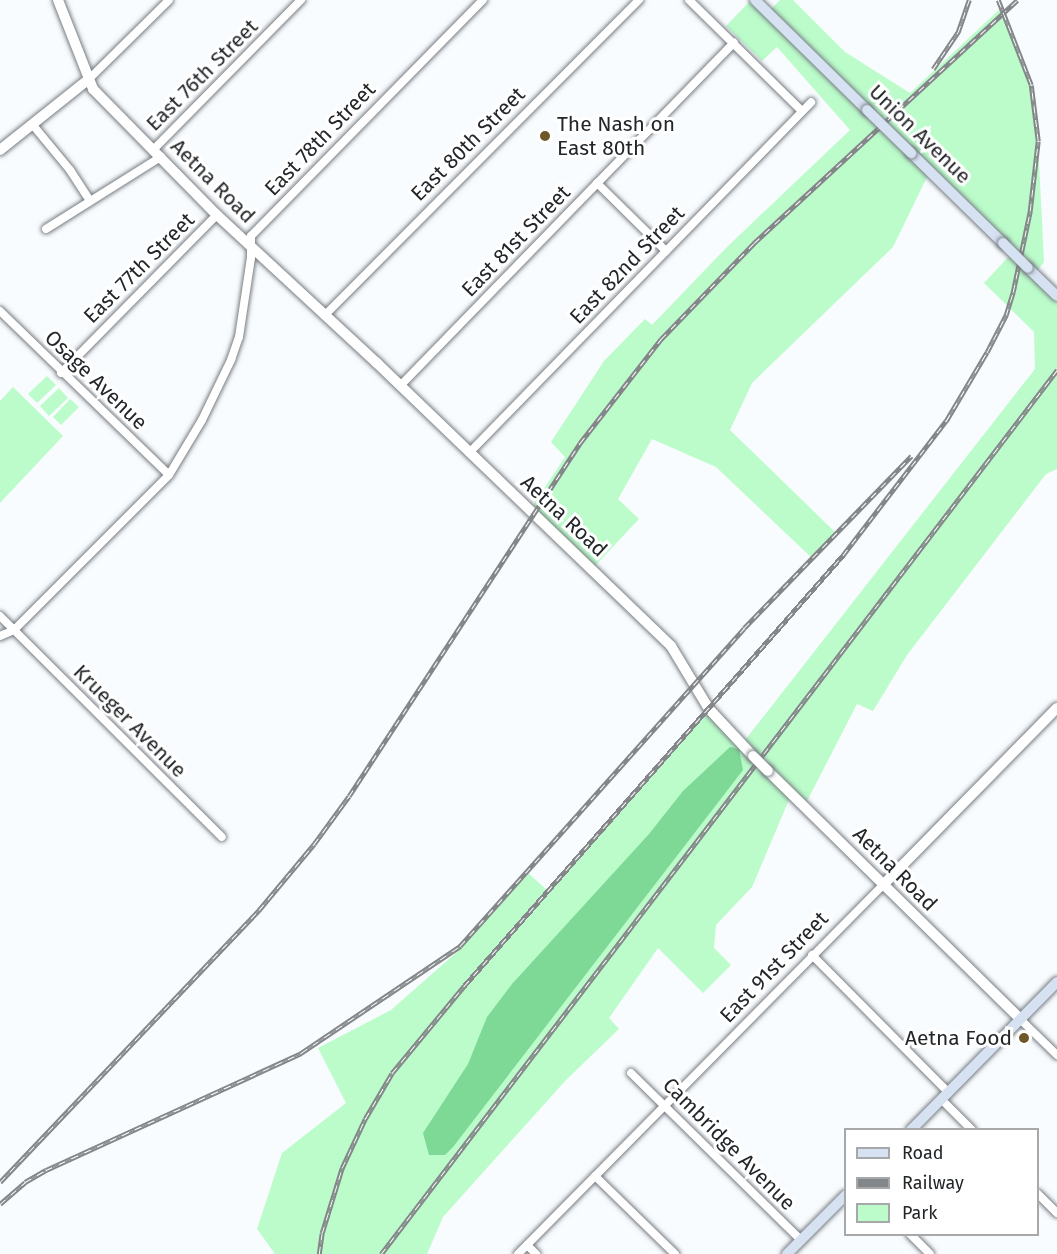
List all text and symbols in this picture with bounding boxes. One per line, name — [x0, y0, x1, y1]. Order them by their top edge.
street label: East 76th Street — [141, 14, 263, 136]
street label: East 78th Street — [260, 77, 380, 201]
street label: Union Avenue — [864, 79, 976, 189]
street label: East 80th Street — [406, 82, 530, 206]
place label: The Nash on East 80th — [557, 111, 675, 161]
marker: The Nash on East 80th — [538, 129, 552, 143]
street label: Aetna Road — [166, 134, 260, 228]
street label: East 81st Street — [457, 180, 575, 302]
street label: East 82nd Street — [564, 201, 690, 329]
street label: East 77th Street — [78, 207, 200, 329]
street label: Osage Avenue — [40, 325, 152, 435]
street label: Aetna Road — [516, 470, 612, 562]
street label: Krueger Avenue — [68, 659, 192, 783]
street label: Aetna Road — [848, 822, 942, 916]
street label: East 91st Street — [715, 906, 833, 1028]
place label: Aetna Food — [905, 1025, 1012, 1051]
marker: Aetna Food — [1017, 1031, 1031, 1045]
street label: Cambridge Avenue — [657, 1072, 801, 1216]
legend — [844, 1128, 1039, 1236]
text: Road — [902, 1142, 944, 1164]
text: Railway — [902, 1172, 964, 1194]
text: Park — [902, 1202, 937, 1224]

